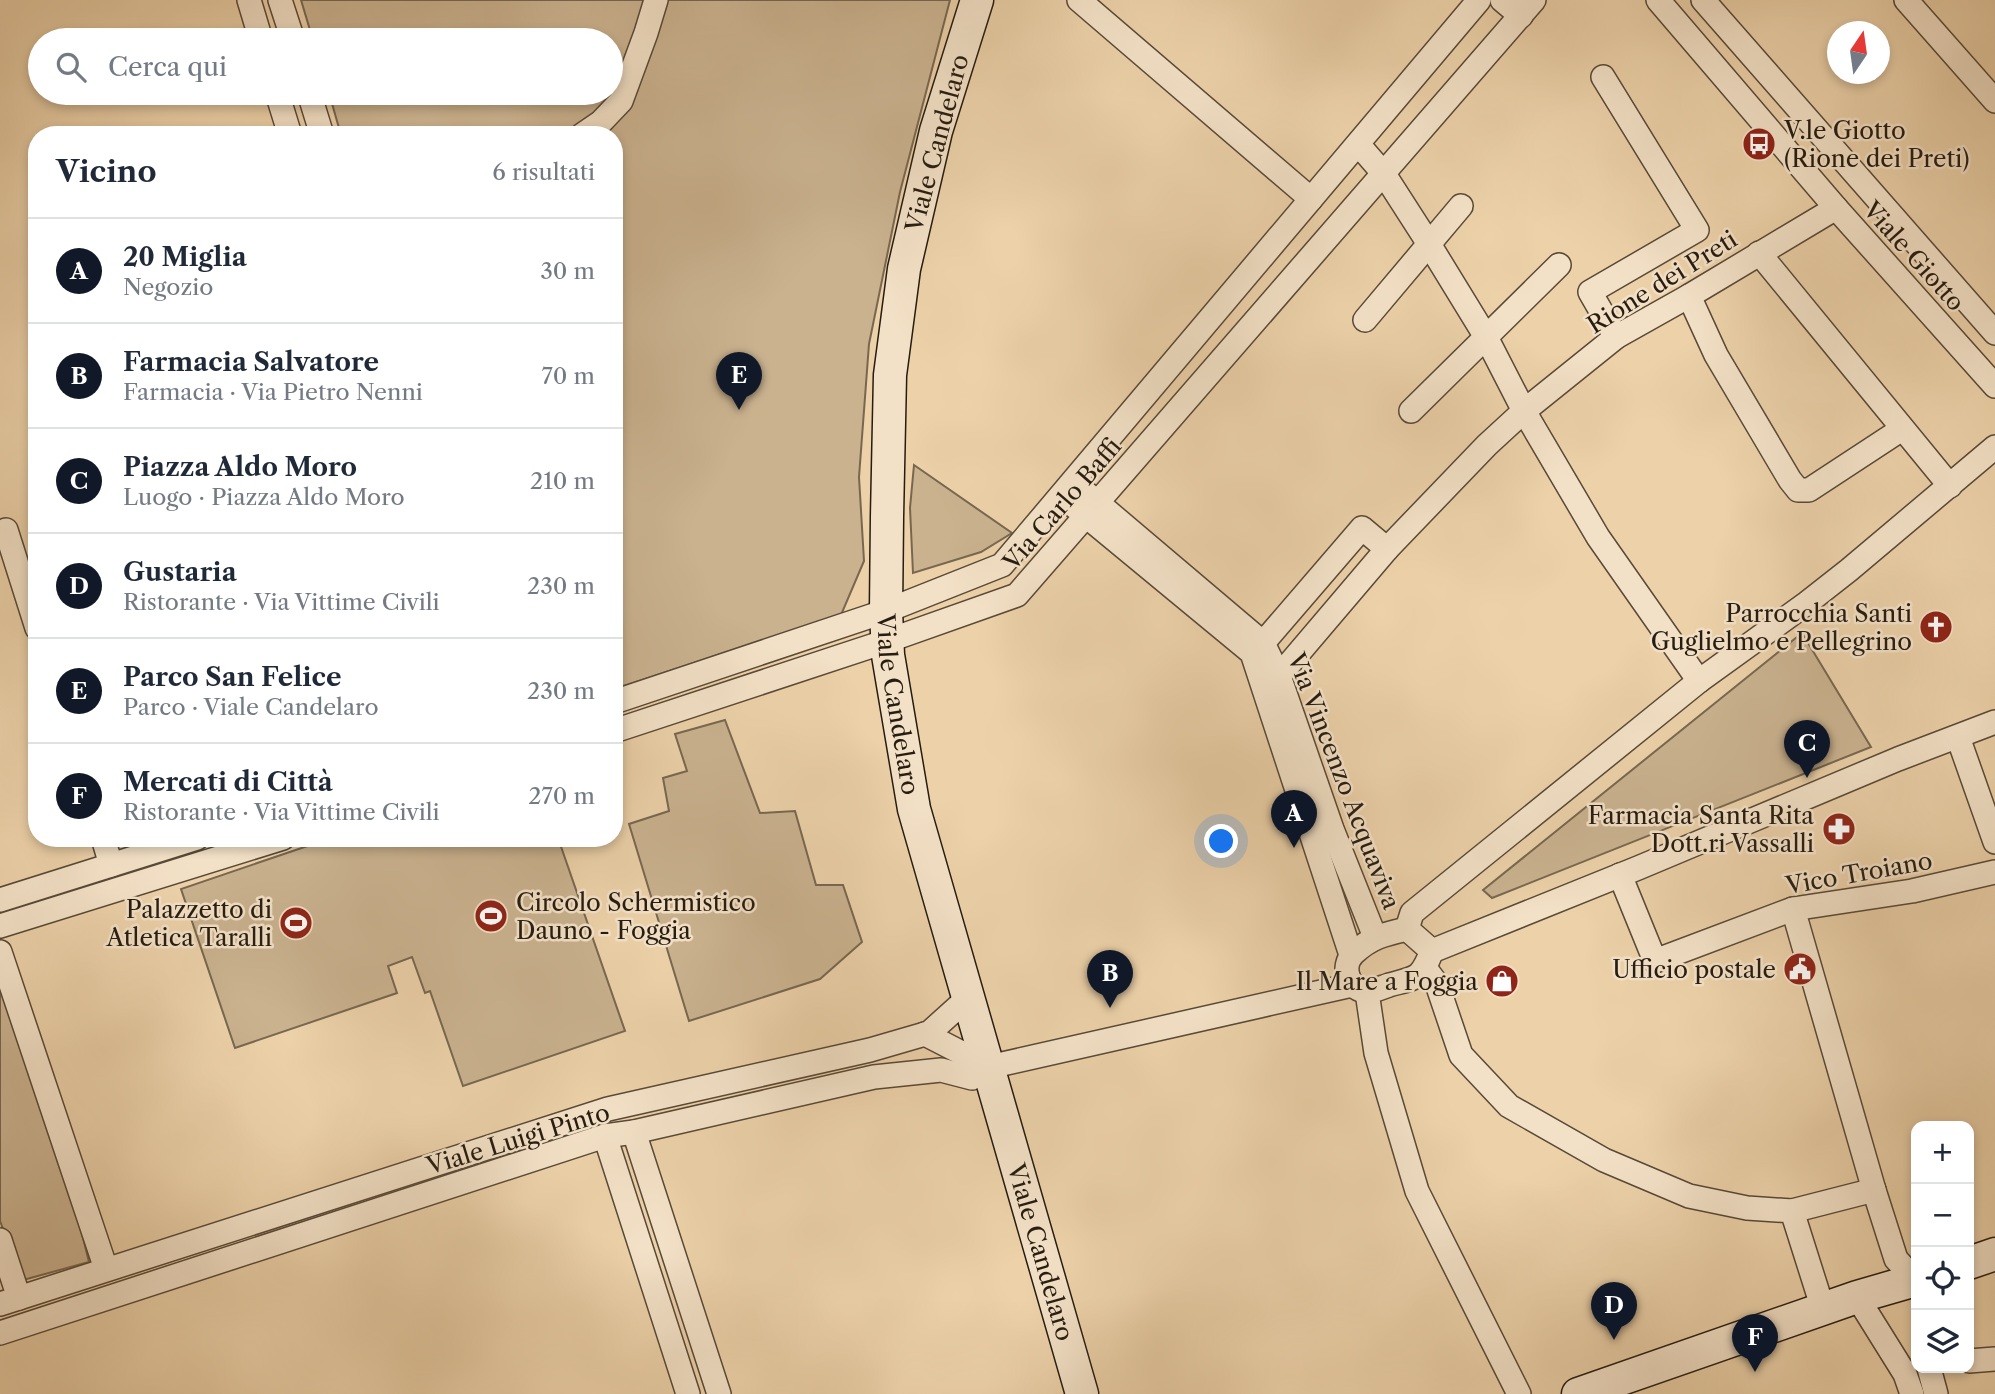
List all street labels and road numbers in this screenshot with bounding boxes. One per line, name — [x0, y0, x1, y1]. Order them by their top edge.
street label: Viale Candelaro — [899, 51, 975, 236]
street label: Viale Giotto — [1857, 195, 1971, 317]
street label: Rione dei Preti — [1582, 224, 1742, 340]
street label: Via Carlo Baffi — [996, 432, 1127, 577]
street label: Viale Candelaro — [872, 612, 926, 797]
street label: Via Vincenzo Acquaviva — [1281, 648, 1407, 914]
street label: Vico Troiano — [1782, 846, 1935, 900]
street label: Viale Luigi Pinto — [422, 1097, 613, 1181]
street label: Viale Candelaro — [1002, 1159, 1080, 1344]

